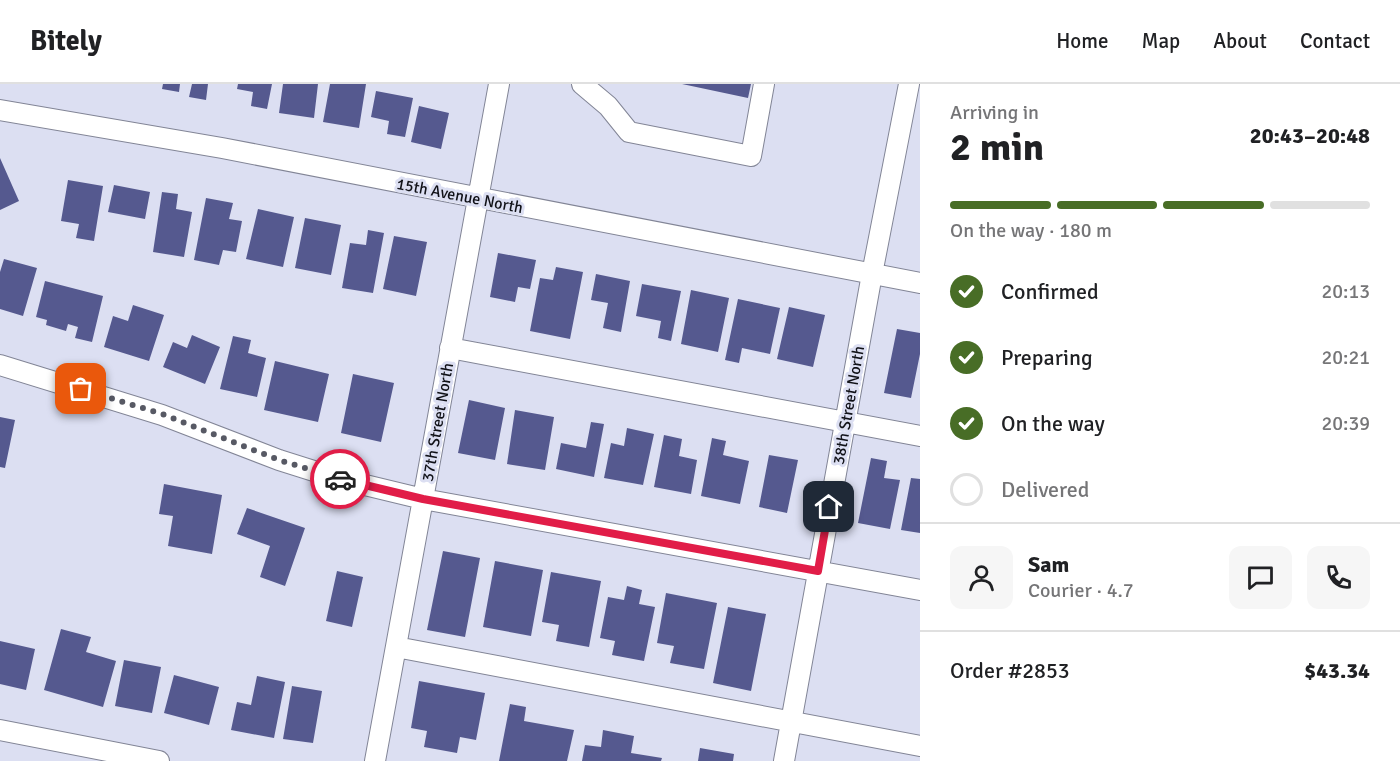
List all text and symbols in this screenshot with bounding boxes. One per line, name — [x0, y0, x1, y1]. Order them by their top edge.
text: Bitely — [30, 24, 102, 58]
text: Home — [1056, 28, 1109, 54]
text: Map — [1142, 28, 1180, 54]
text: About — [1213, 28, 1267, 54]
text: Contact — [1300, 28, 1370, 54]
text: Arriving in — [950, 100, 1039, 125]
text: 20:43–20:48 — [1250, 122, 1370, 149]
text: 2 min — [950, 123, 1044, 171]
street label: 15th Avenue North — [395, 174, 525, 218]
text: On the way · 180 m — [950, 218, 1112, 243]
icon: check — [950, 275, 983, 308]
text: Confirmed — [1001, 278, 1099, 305]
text: 20:13 — [1321, 279, 1370, 304]
icon: check — [950, 341, 983, 374]
street label: 38th Street North — [829, 344, 869, 466]
text: Preparing — [1001, 344, 1093, 371]
text: 20:21 — [1321, 345, 1370, 370]
street label: 37th Street North — [418, 361, 458, 483]
pin — [55, 363, 106, 414]
icon: bag — [64, 372, 97, 405]
icon: check — [950, 407, 983, 440]
text: On the way — [1001, 410, 1105, 437]
text: 20:39 — [1321, 411, 1370, 436]
courier — [310, 449, 370, 509]
icon: car — [324, 463, 357, 496]
text: Delivered — [1001, 476, 1089, 503]
pin — [803, 481, 854, 532]
icon: home — [812, 490, 845, 523]
button: person — [950, 546, 1013, 609]
button: chat — [1229, 546, 1292, 609]
button: phone — [1307, 546, 1370, 609]
text: Sam — [1028, 551, 1069, 578]
text: Courier · 4.7 — [1028, 578, 1134, 603]
text: Order #2853 — [950, 657, 1070, 684]
text: $43.34 — [1304, 657, 1370, 684]

